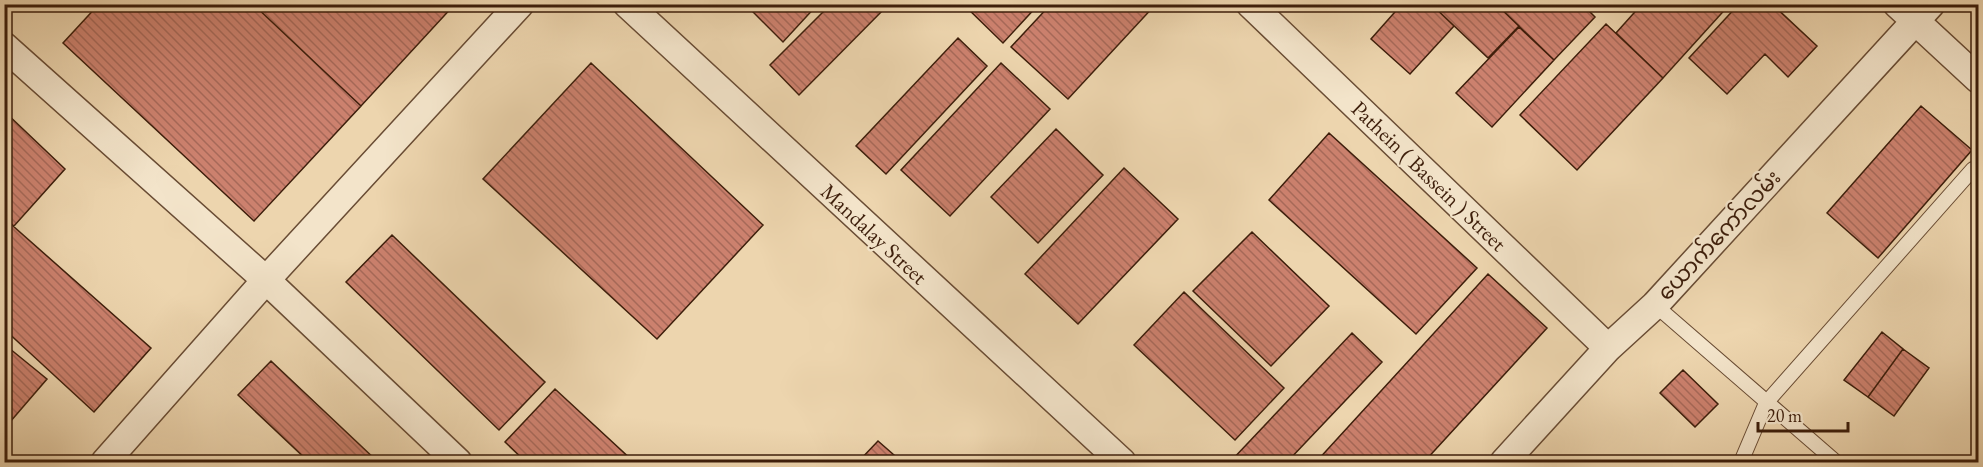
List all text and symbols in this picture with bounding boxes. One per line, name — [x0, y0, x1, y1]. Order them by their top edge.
street label: Pathein ( Bassein ) Street — [1345, 94, 1513, 258]
street label: ယောက်ကော်လမ်း — [1650, 163, 1787, 307]
street label: Mandalay Street — [814, 177, 934, 291]
scale bar — [1758, 395, 1848, 433]
text: 20 m — [1767, 404, 1802, 427]

